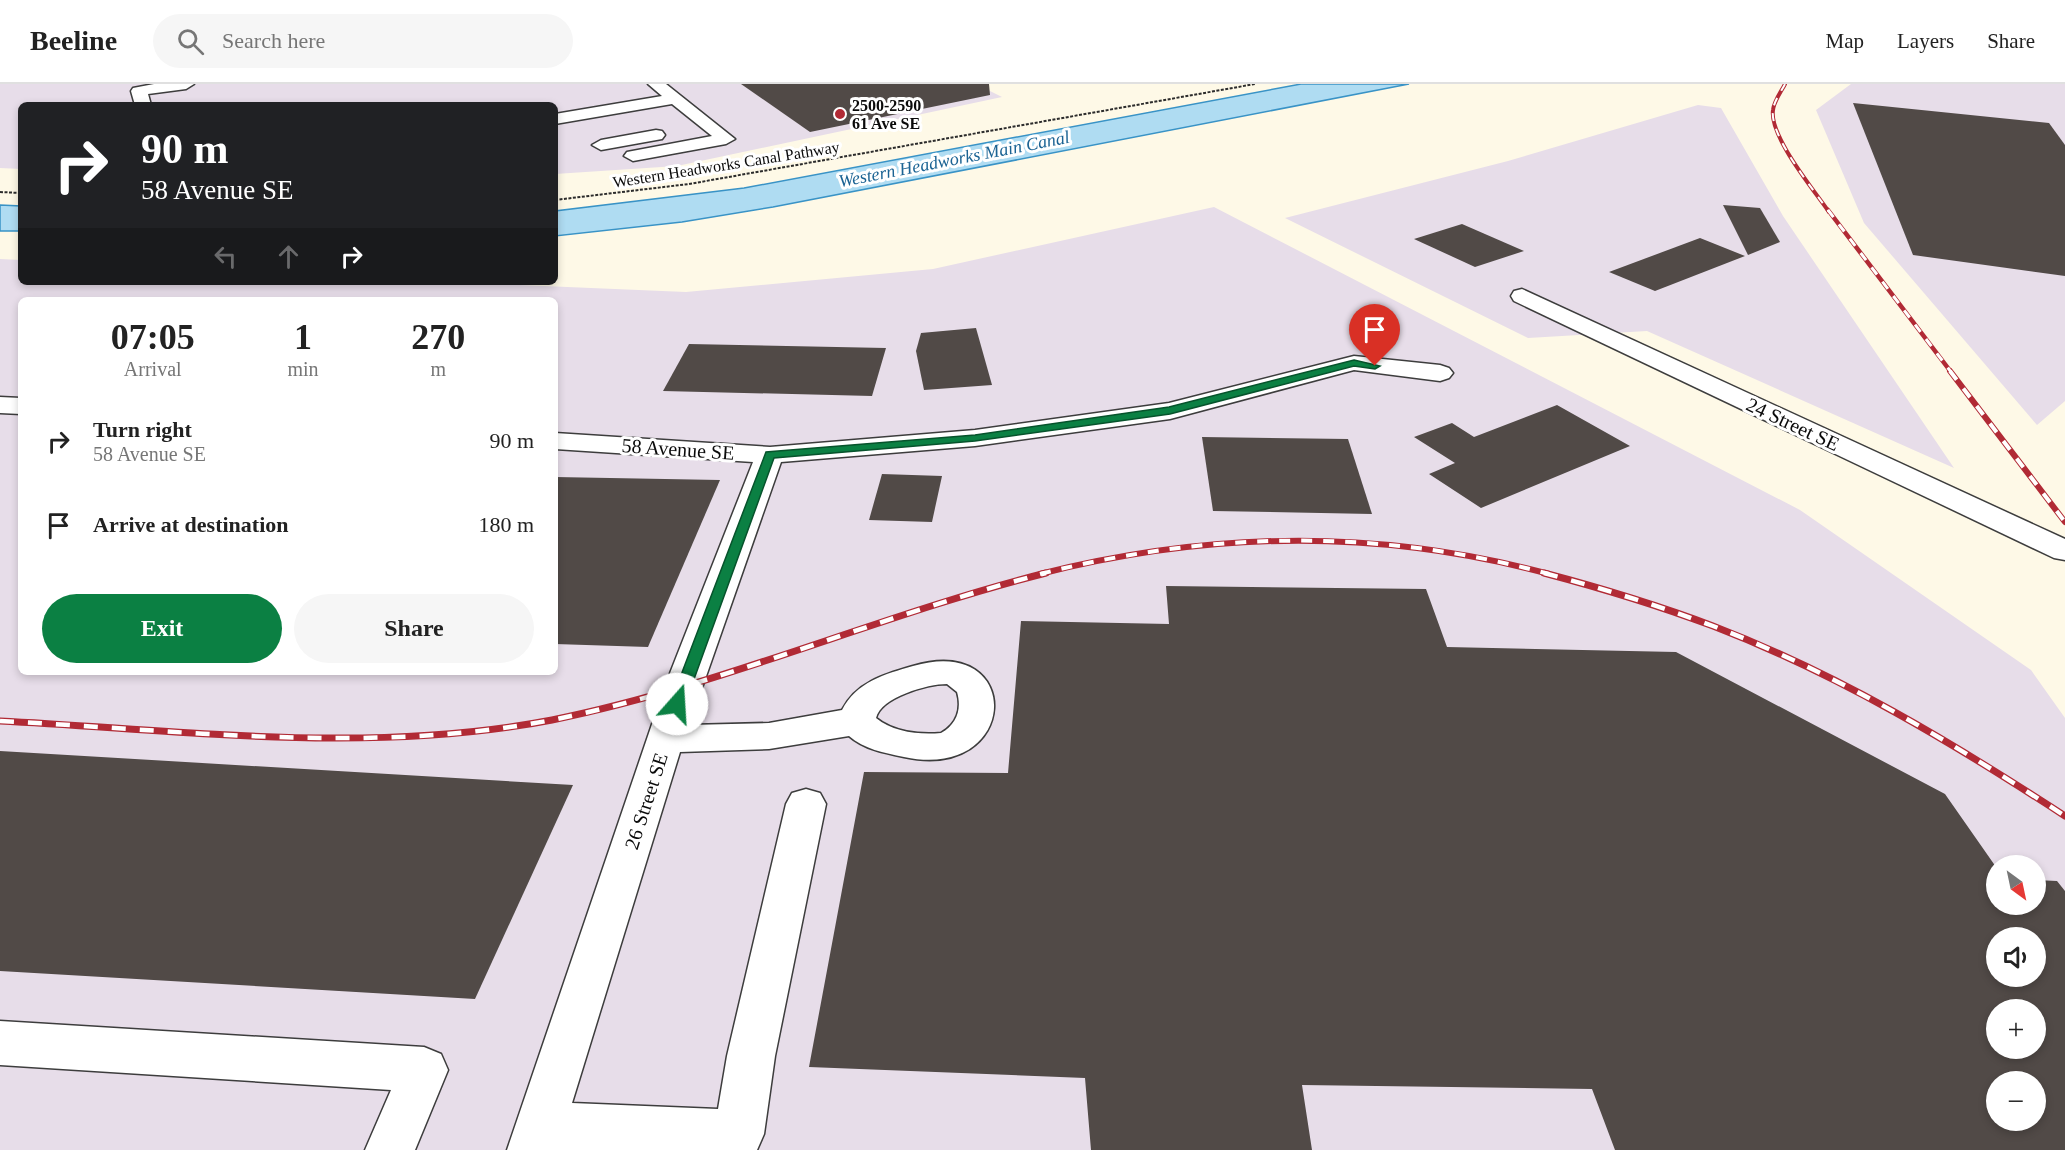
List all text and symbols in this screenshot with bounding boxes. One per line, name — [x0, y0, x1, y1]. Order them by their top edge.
search box — [153, 14, 573, 68]
text: Beeline — [30, 25, 117, 56]
icon: search — [174, 25, 207, 58]
text: Search here — [222, 28, 325, 53]
text: Map — [1826, 29, 1864, 53]
text: Layers — [1897, 29, 1954, 53]
text: Share — [1987, 29, 2035, 53]
place label: 2500-2590 61 Ave SE — [852, 97, 921, 132]
marker: 2500-2590 61 Ave SE — [833, 107, 847, 121]
icon: right — [42, 126, 120, 204]
text: 90 m — [141, 126, 229, 172]
water label: Western Headworks Main Canal — [837, 127, 1071, 191]
street label: Western Headworks Canal Pathway — [612, 138, 841, 192]
text: 58 Avenue SE — [141, 175, 293, 205]
icon: left — [209, 240, 242, 273]
icon: ahead — [272, 240, 305, 273]
icon: right — [335, 240, 368, 273]
pin — [1349, 304, 1400, 366]
icon: arrive — [1358, 313, 1391, 346]
text: 07:05 — [111, 317, 195, 357]
text: 1 — [294, 317, 312, 357]
text: 270 — [411, 317, 465, 357]
text: Arrival — [124, 358, 182, 380]
text: min — [287, 358, 319, 380]
text: m — [431, 358, 446, 380]
street label: 24 Street SE — [1743, 393, 1843, 455]
text: Turn right — [93, 417, 192, 442]
icon: right — [42, 425, 75, 458]
text: 90 m — [489, 428, 534, 453]
street label: 58 Avenue SE — [621, 434, 735, 464]
text: 58 Avenue SE — [93, 443, 206, 465]
icon: arrive — [42, 509, 75, 542]
text: Arrive at destination — [93, 512, 289, 537]
text: 180 m — [478, 512, 534, 537]
button: Exit — [42, 594, 282, 663]
button: Share — [294, 594, 534, 663]
position arrow — [645, 672, 709, 736]
street label: 26 Street SE — [620, 750, 672, 852]
north arrow — [1986, 855, 2046, 915]
map controls — [1986, 855, 2046, 1131]
button: sound — [1986, 927, 2046, 987]
button: + — [1986, 999, 2046, 1059]
button: − — [1986, 1071, 2046, 1131]

